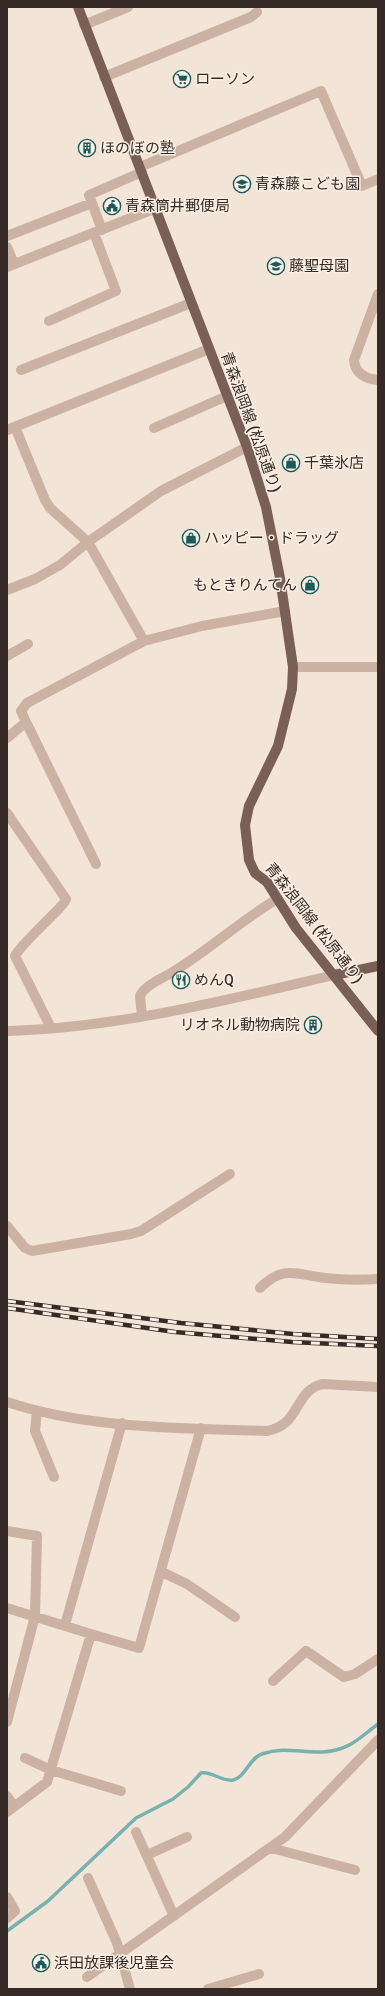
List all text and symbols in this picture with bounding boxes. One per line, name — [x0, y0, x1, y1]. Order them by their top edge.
supermarket icon: ローソン — [172, 69, 192, 89]
place label: ローソン — [195, 70, 255, 88]
building icon: ほのぼの塾 — [77, 138, 97, 158]
place label: ほのぼの塾 — [100, 139, 175, 157]
school or university icon: 青森藤こども園 — [232, 174, 252, 194]
place label: 青森藤こども園 — [255, 175, 360, 193]
public building icon: 青森筒井郵便局 — [102, 196, 122, 216]
place label: 青森筒井郵便局 — [125, 197, 230, 215]
school or university icon: 藤聖母園 — [266, 256, 286, 276]
place label: 藤聖母園 — [289, 257, 349, 275]
street label: 青森浪岡線 (松原通り) — [217, 349, 285, 495]
shop icon: 千葉氷店 — [281, 453, 301, 473]
place label: 千葉氷店 — [304, 454, 364, 472]
shop icon: ハッピー・ドラッグ — [181, 528, 201, 548]
place label: ハッピー・ドラッグ — [204, 529, 339, 547]
shop icon: もときりんてん — [300, 575, 320, 595]
place label: もときりんてん — [193, 576, 297, 594]
street label: 青森浪岡線 (松原通り) — [261, 859, 367, 987]
restaurant icon: めんQ — [171, 970, 191, 990]
place label: めんQ — [194, 971, 234, 989]
building icon: リオネル動物病院 — [303, 1015, 323, 1035]
place label: リオネル動物病院 — [180, 1016, 300, 1034]
public building icon: 浜田放課後児童会 — [31, 1953, 51, 1973]
place label: 浜田放課後児童会 — [54, 1954, 174, 1972]

